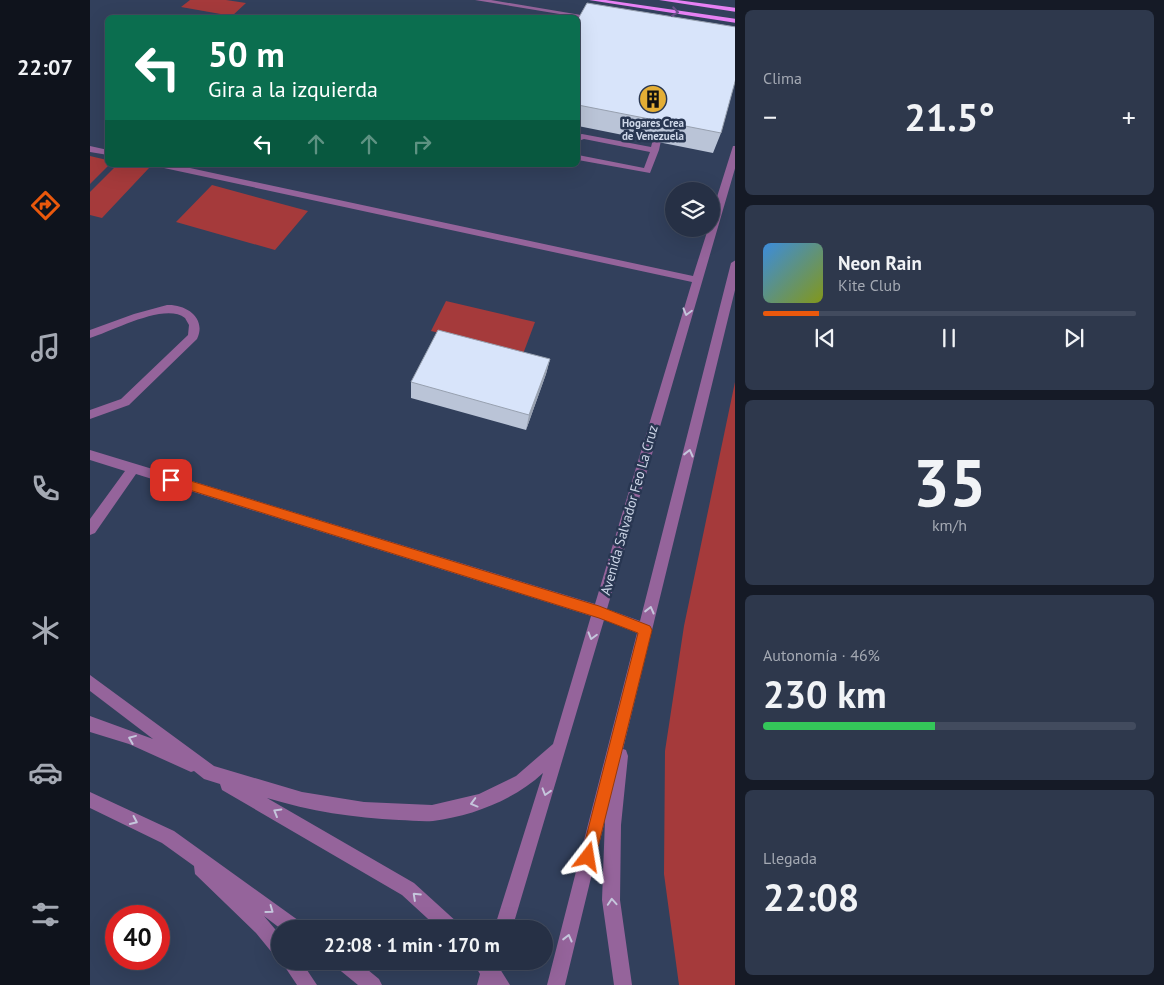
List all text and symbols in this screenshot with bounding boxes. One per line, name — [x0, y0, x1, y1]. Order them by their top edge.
one-way arrow — [670, 6, 679, 16]
text: 50 m — [208, 31, 285, 77]
icon: left — [125, 35, 190, 100]
text: 22:07 — [17, 53, 73, 81]
text: Clima — [763, 68, 802, 88]
text: Gira a la izquierda — [208, 75, 378, 103]
building icon: Hogares Crea de Venezuela — [638, 84, 668, 114]
text: 21.5° — [904, 92, 995, 141]
text: − — [763, 98, 777, 135]
text: + — [1122, 98, 1136, 135]
place label: Hogares Crea de Venezuela — [622, 116, 684, 143]
icon: left — [249, 130, 277, 158]
icon: ahead — [302, 130, 330, 158]
icon: ahead — [355, 130, 383, 158]
icon: right — [408, 130, 436, 158]
map controls — [665, 182, 720, 237]
button: layers — [665, 182, 720, 237]
icon: directions — [28, 188, 63, 223]
text: Neon Rain — [838, 251, 922, 275]
text: Kite Club — [838, 275, 901, 295]
one-way arrow — [683, 307, 693, 316]
icon: previous — [811, 324, 839, 352]
icon: pause — [935, 324, 963, 352]
icon: next — [1060, 324, 1088, 352]
icon: music — [28, 330, 63, 365]
street label: Avenida Salvador Feo La Cruz — [596, 423, 662, 597]
text: 35 — [913, 440, 986, 524]
one-way arrow — [683, 448, 694, 457]
pin — [150, 459, 192, 501]
icon: arrive — [157, 466, 185, 494]
icon: phone — [28, 471, 63, 506]
text: km/h — [932, 515, 967, 535]
one-way arrow — [644, 606, 655, 615]
icon: climate — [28, 613, 63, 648]
one-way arrow — [587, 631, 597, 639]
text: Autonomía · 46% — [763, 645, 880, 665]
text: 230 km — [763, 669, 887, 718]
one-way arrow — [128, 734, 137, 745]
icon: car — [28, 755, 63, 790]
one-way arrow — [541, 787, 551, 795]
one-way arrow — [470, 797, 479, 808]
one-way arrow — [273, 808, 282, 818]
one-way arrow — [129, 815, 138, 825]
position arrow — [561, 830, 613, 882]
text: Llegada — [763, 848, 817, 868]
text: 22:08 — [763, 872, 859, 921]
one-way arrow — [413, 893, 422, 902]
icon: filters — [28, 897, 63, 932]
one-way arrow — [607, 898, 618, 906]
one-way arrow — [264, 904, 273, 912]
speed limit sign: 40 — [105, 905, 170, 970]
text: 22:08 · 1 min · 170 m — [324, 933, 500, 957]
one-way arrow — [562, 933, 573, 942]

